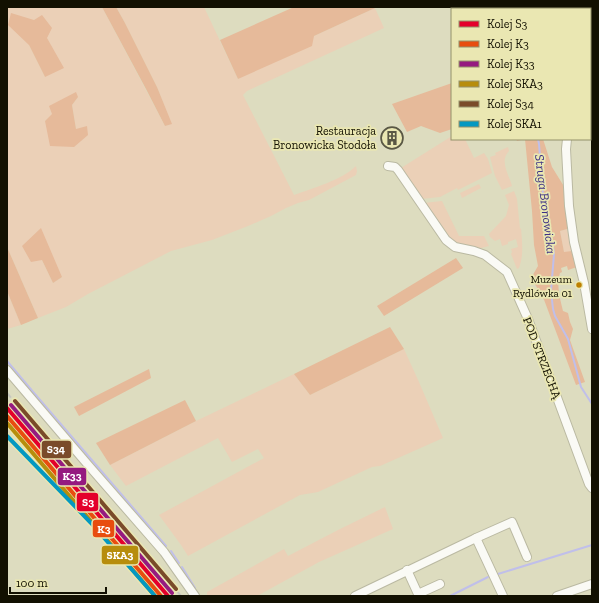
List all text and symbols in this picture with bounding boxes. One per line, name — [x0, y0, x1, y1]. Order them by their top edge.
legend — [451, 8, 591, 140]
text: Kolej S3 — [487, 17, 528, 32]
text: Kolej K3 — [487, 37, 529, 52]
text: Kolej K33 — [487, 57, 535, 72]
text: Kolej SKA3 — [487, 77, 543, 92]
text: Kolej S34 — [487, 97, 534, 112]
text: Kolej SKA1 — [487, 117, 542, 132]
place label: Restauracja Bronowicka Stodoła — [273, 124, 376, 152]
building icon: Restauracja Bronowicka Stodoła — [379, 125, 405, 151]
water label: Struga Bronowicka — [532, 153, 559, 255]
place label: Muzeum Rydlówka 01 — [513, 273, 573, 300]
marker: Muzeum Rydlówka 01 — [574, 280, 584, 290]
street label: POD STRZECHĄ — [520, 315, 564, 401]
line badge: S34 — [41, 440, 72, 459]
text: S34 — [47, 443, 66, 456]
line badge: K33 — [57, 467, 87, 486]
text: K33 — [62, 470, 82, 483]
line badge: S3 — [76, 492, 99, 512]
text: S3 — [82, 496, 94, 509]
line badge: K3 — [92, 519, 115, 538]
text: K3 — [97, 523, 111, 536]
line badge: SKA3 — [101, 545, 139, 565]
text: SKA3 — [107, 549, 134, 562]
scale bar — [10, 569, 106, 595]
text: 100 m — [16, 576, 48, 590]

